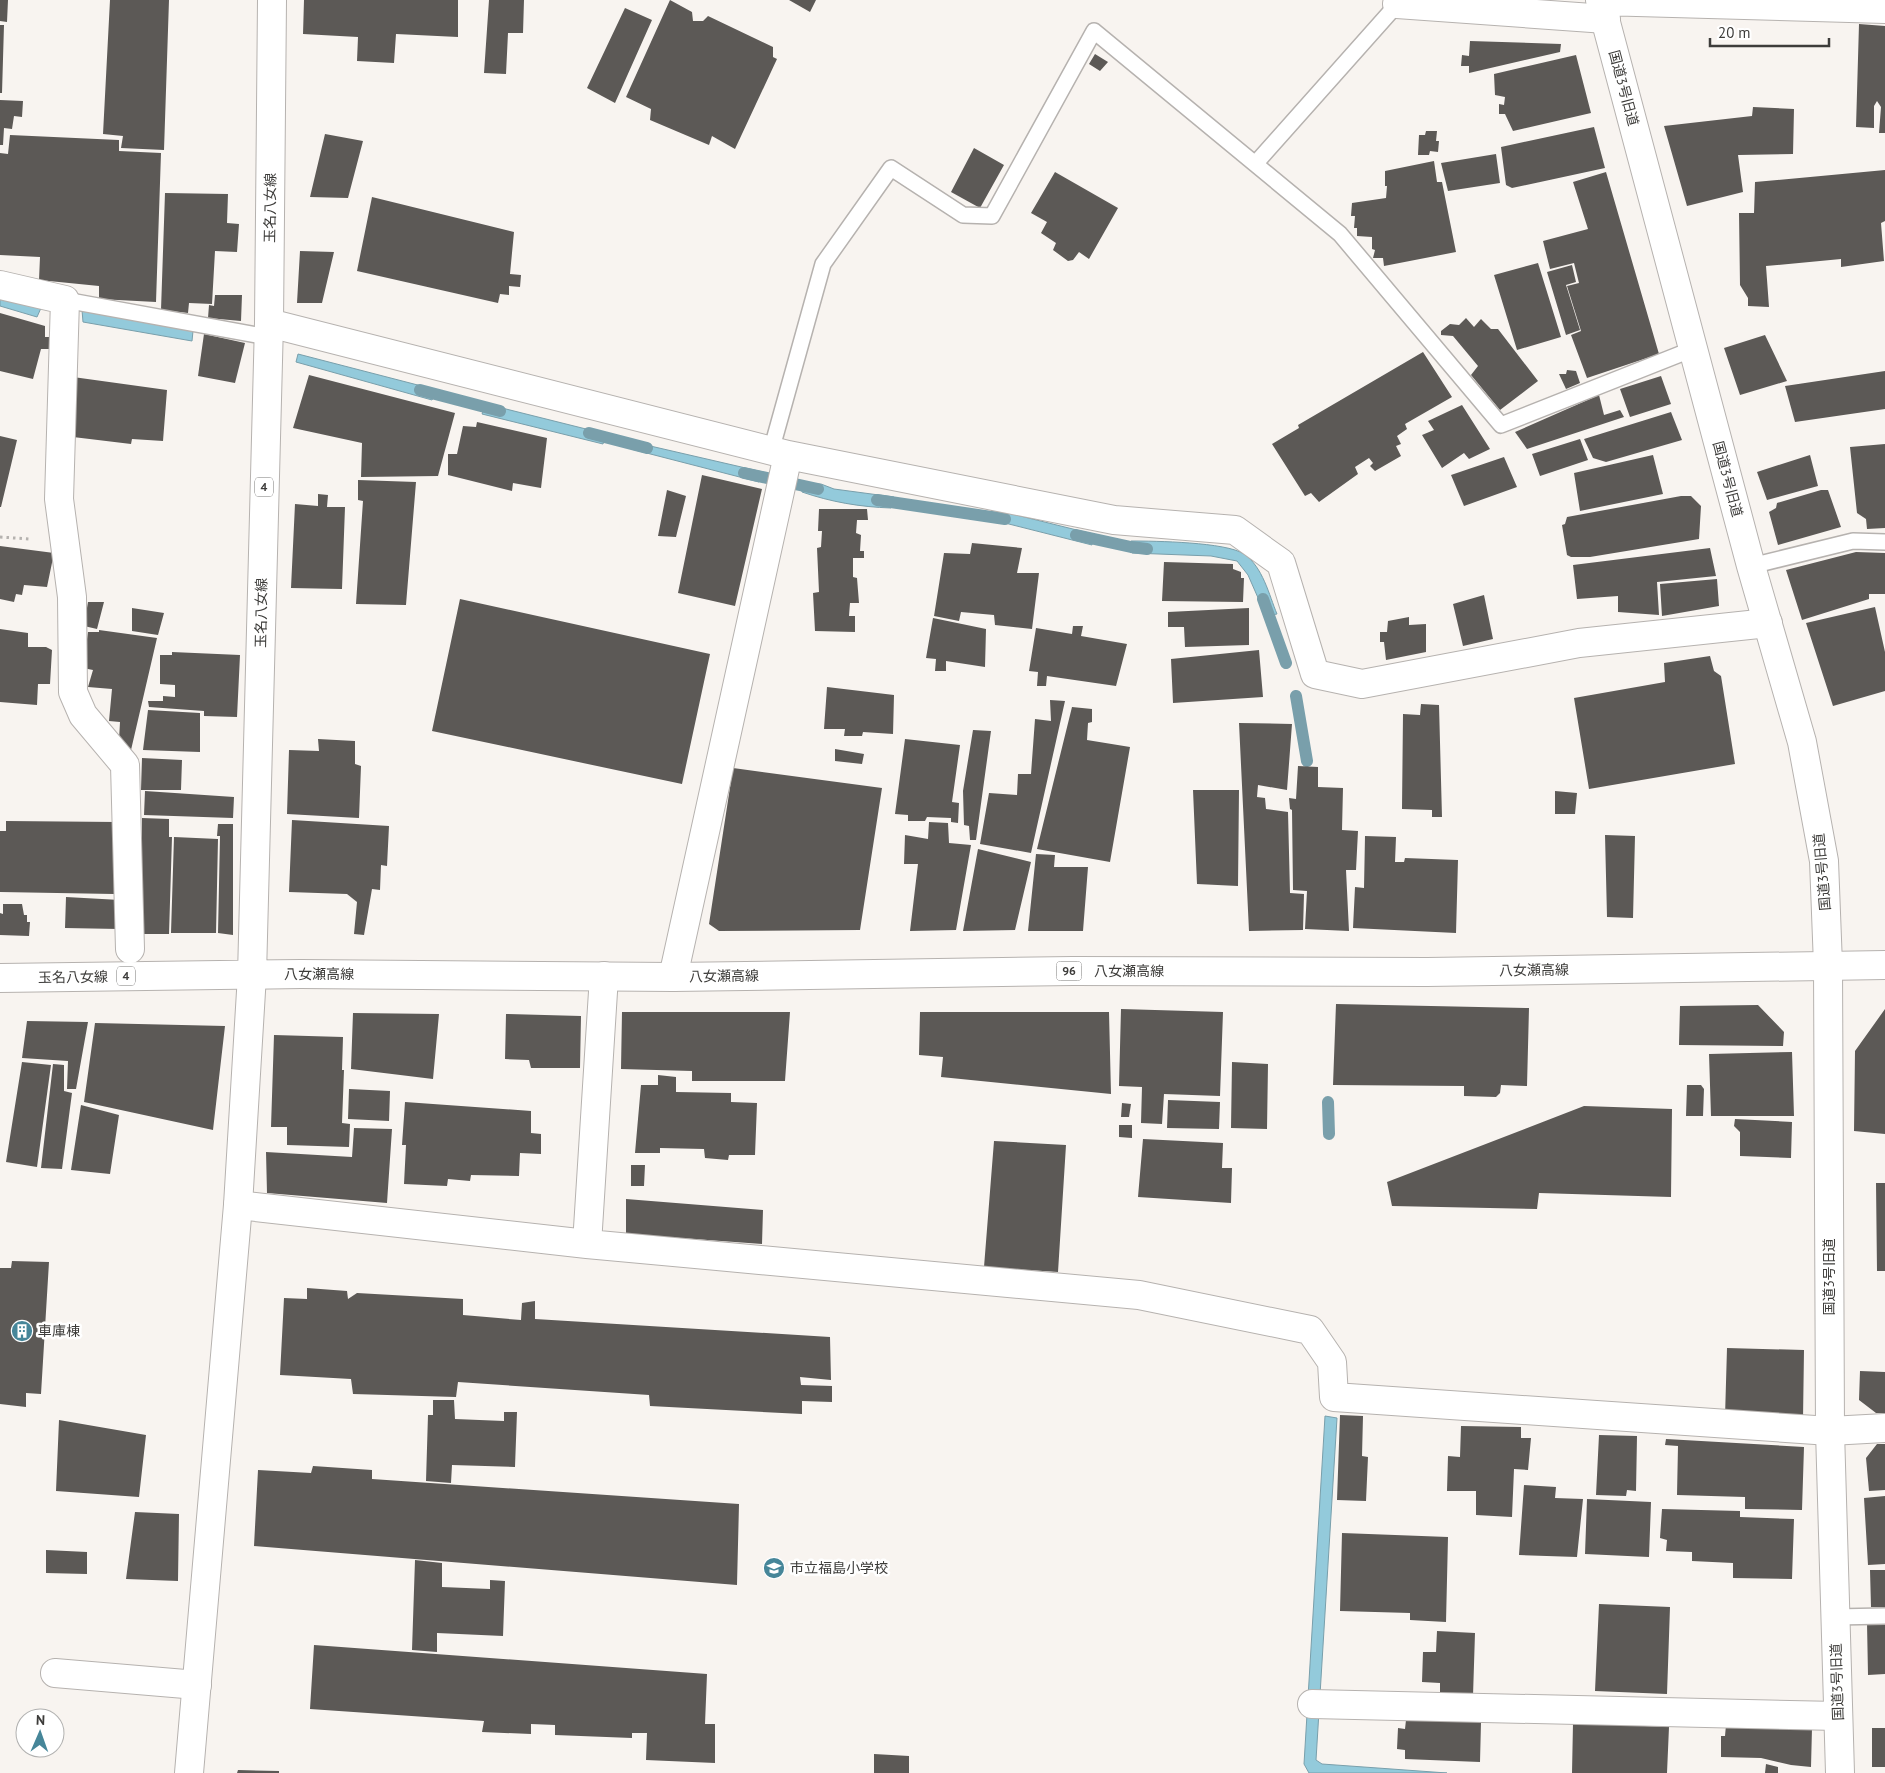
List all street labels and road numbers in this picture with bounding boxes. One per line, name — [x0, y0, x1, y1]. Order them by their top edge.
street label: 国道3号旧道 — [1605, 48, 1643, 128]
street label: 玉名八女線 — [260, 173, 280, 243]
street label: 国道3号旧道 — [1709, 439, 1747, 519]
road number: 4 — [255, 478, 273, 497]
street label: 玉名八女線 — [251, 578, 271, 648]
street label: 国道3号旧道 — [1810, 833, 1834, 911]
street label: 八女瀬高線 — [1499, 960, 1569, 980]
road number: 96 — [1056, 961, 1082, 980]
street label: 八女瀬高線 — [1094, 962, 1164, 980]
street label: 八女瀬高線 — [284, 965, 354, 983]
road number: 4 — [117, 966, 135, 986]
street label: 八女瀬高線 — [689, 966, 759, 986]
street label: 玉名八女線 — [38, 967, 108, 987]
street label: 国道3号旧道 — [1820, 1238, 1838, 1316]
street label: 国道3号旧道 — [1827, 1643, 1847, 1721]

